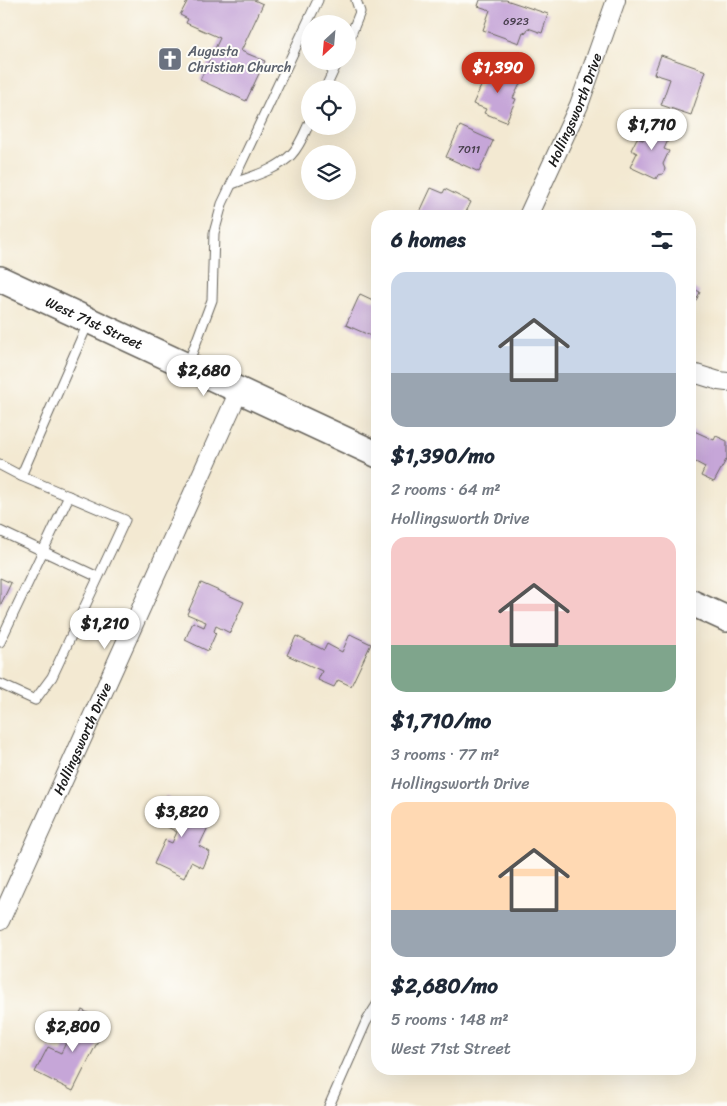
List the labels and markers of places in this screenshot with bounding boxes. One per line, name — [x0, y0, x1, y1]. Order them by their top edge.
place label: Augusta Christian Church — [187, 39, 291, 80]
church icon: Augusta Christian Church — [157, 46, 183, 72]
pin: $1,390 — [457, 52, 539, 94]
pin: $1,710 — [611, 108, 693, 151]
pin: $2,680 — [163, 354, 245, 397]
pin: $1,210 — [64, 608, 146, 650]
pin: $3,820 — [141, 796, 223, 838]
pin: $2,800 — [32, 1010, 114, 1053]

